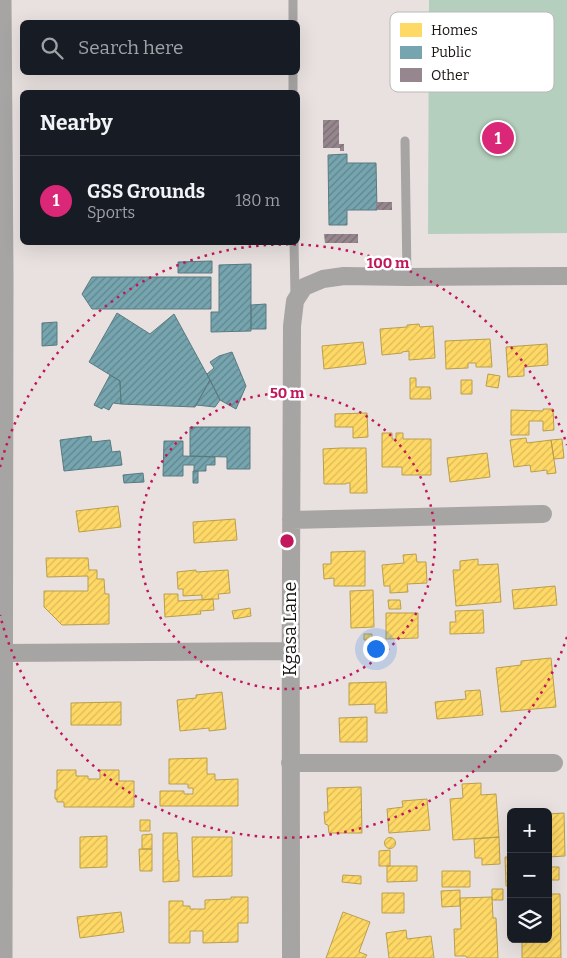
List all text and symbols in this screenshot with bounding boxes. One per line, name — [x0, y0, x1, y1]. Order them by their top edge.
legend — [390, 12, 554, 92]
search box — [20, 20, 300, 75]
text: Homes — [431, 22, 478, 39]
icon: search — [38, 34, 66, 62]
text: Search here — [78, 36, 183, 59]
text: Public — [431, 44, 471, 61]
text: Other — [431, 67, 469, 84]
text: Nearby — [40, 110, 113, 136]
pin: 1 — [482, 119, 514, 157]
text: GSS Grounds — [87, 180, 205, 203]
text: 1 — [53, 191, 59, 210]
text: 180 m — [235, 191, 280, 210]
text: Sports — [87, 203, 135, 222]
text: 100 m — [367, 254, 410, 272]
text: 50 m — [270, 384, 305, 402]
centre of rings — [278, 532, 296, 550]
street label: Kgasa Lane — [279, 582, 301, 676]
your location — [363, 636, 389, 662]
map controls — [507, 808, 552, 943]
button: + — [507, 808, 552, 853]
button: − — [507, 853, 552, 898]
button: layers — [507, 898, 552, 943]

